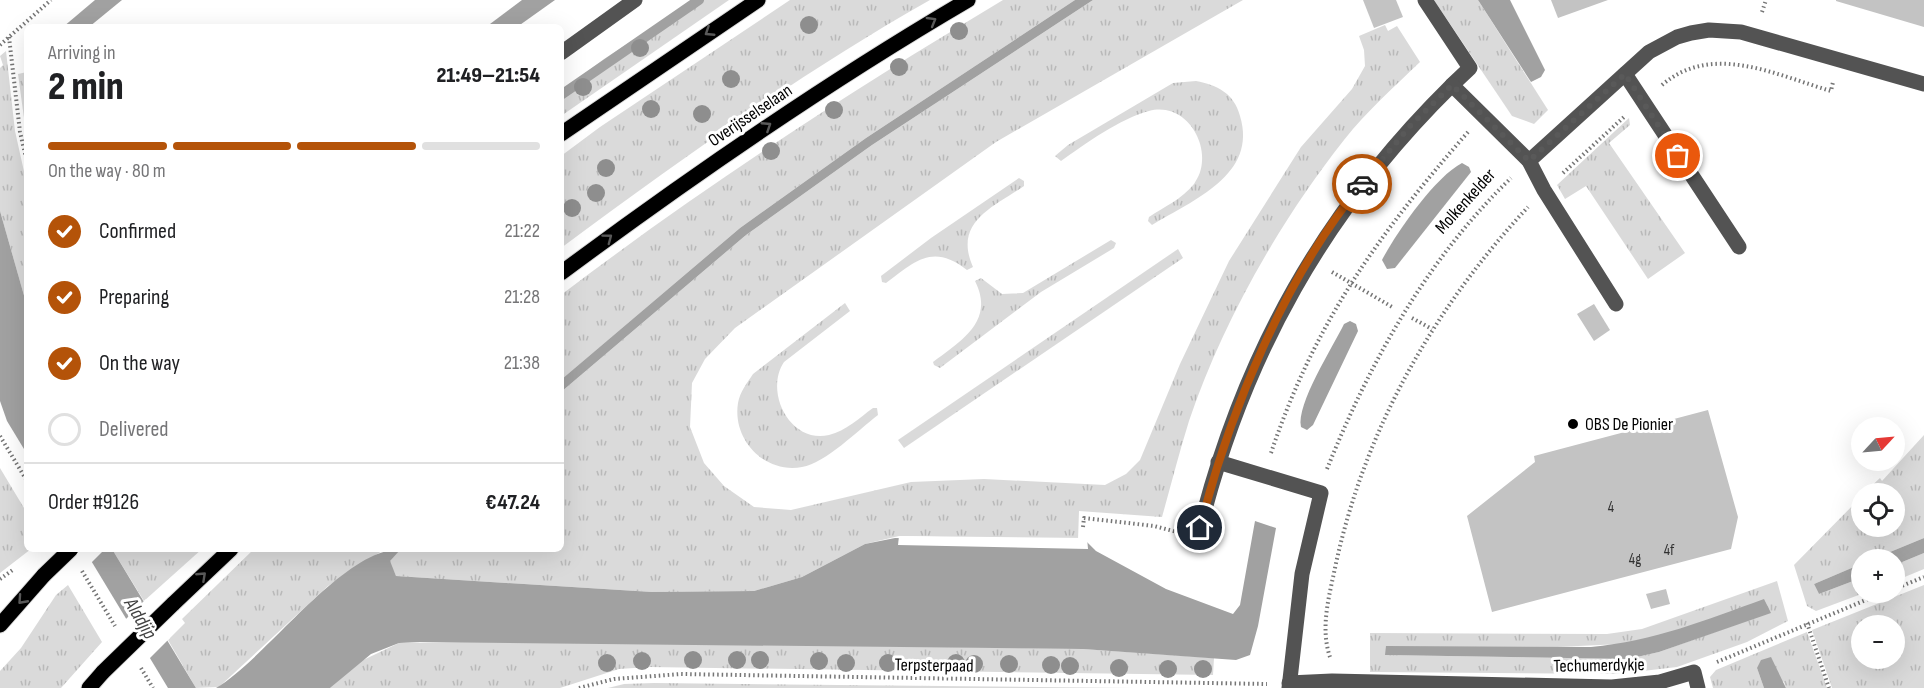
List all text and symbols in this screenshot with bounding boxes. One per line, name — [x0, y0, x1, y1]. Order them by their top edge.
one-way arrow — [926, 17, 936, 28]
one-way arrow — [705, 25, 716, 36]
text: Arriving in — [48, 41, 116, 65]
text: 21:49–21:54 — [436, 62, 540, 89]
text: 2 min — [48, 64, 124, 111]
street label: Overijsselselaan — [704, 80, 796, 151]
one-way arrow — [761, 121, 771, 133]
pin — [1652, 130, 1703, 181]
icon: bag — [1661, 139, 1694, 172]
courier — [1332, 154, 1392, 214]
text: On the way · 80 m — [48, 159, 166, 183]
street label: Molkenkelder — [1431, 165, 1500, 238]
icon: car — [1346, 168, 1379, 201]
icon: check — [48, 215, 81, 248]
text: Confirmed — [99, 218, 176, 245]
text: 21:22 — [504, 219, 540, 243]
one-way arrow — [601, 235, 612, 246]
icon: check — [48, 281, 81, 314]
text: Preparing — [99, 284, 169, 311]
text: 21:28 — [504, 285, 540, 309]
icon: check — [48, 347, 81, 380]
text: On the way — [99, 350, 180, 377]
text: 21:38 — [504, 351, 540, 375]
place label: OBS De Pionier — [1585, 414, 1673, 435]
text: Delivered — [99, 416, 168, 443]
marker: OBS De Pionier — [1566, 417, 1580, 431]
north arrow — [1851, 417, 1905, 471]
map controls — [1851, 417, 1905, 669]
button: locate — [1851, 483, 1905, 537]
text: Order #9126 — [48, 489, 139, 516]
text: €47.24 — [485, 489, 540, 516]
house number: 4 — [1608, 498, 1614, 517]
pin — [1174, 502, 1225, 553]
icon: home — [1183, 511, 1216, 544]
house number: 4f — [1664, 541, 1675, 560]
button: + — [1851, 549, 1905, 603]
house number: 4g — [1629, 550, 1641, 569]
one-way arrow — [194, 573, 205, 584]
one-way arrow — [18, 593, 29, 604]
water label: Alddjip — [118, 593, 162, 643]
button: − — [1851, 615, 1905, 669]
street label: Terpsterpaad — [894, 654, 974, 677]
street label: Techumerdykje — [1553, 654, 1645, 677]

